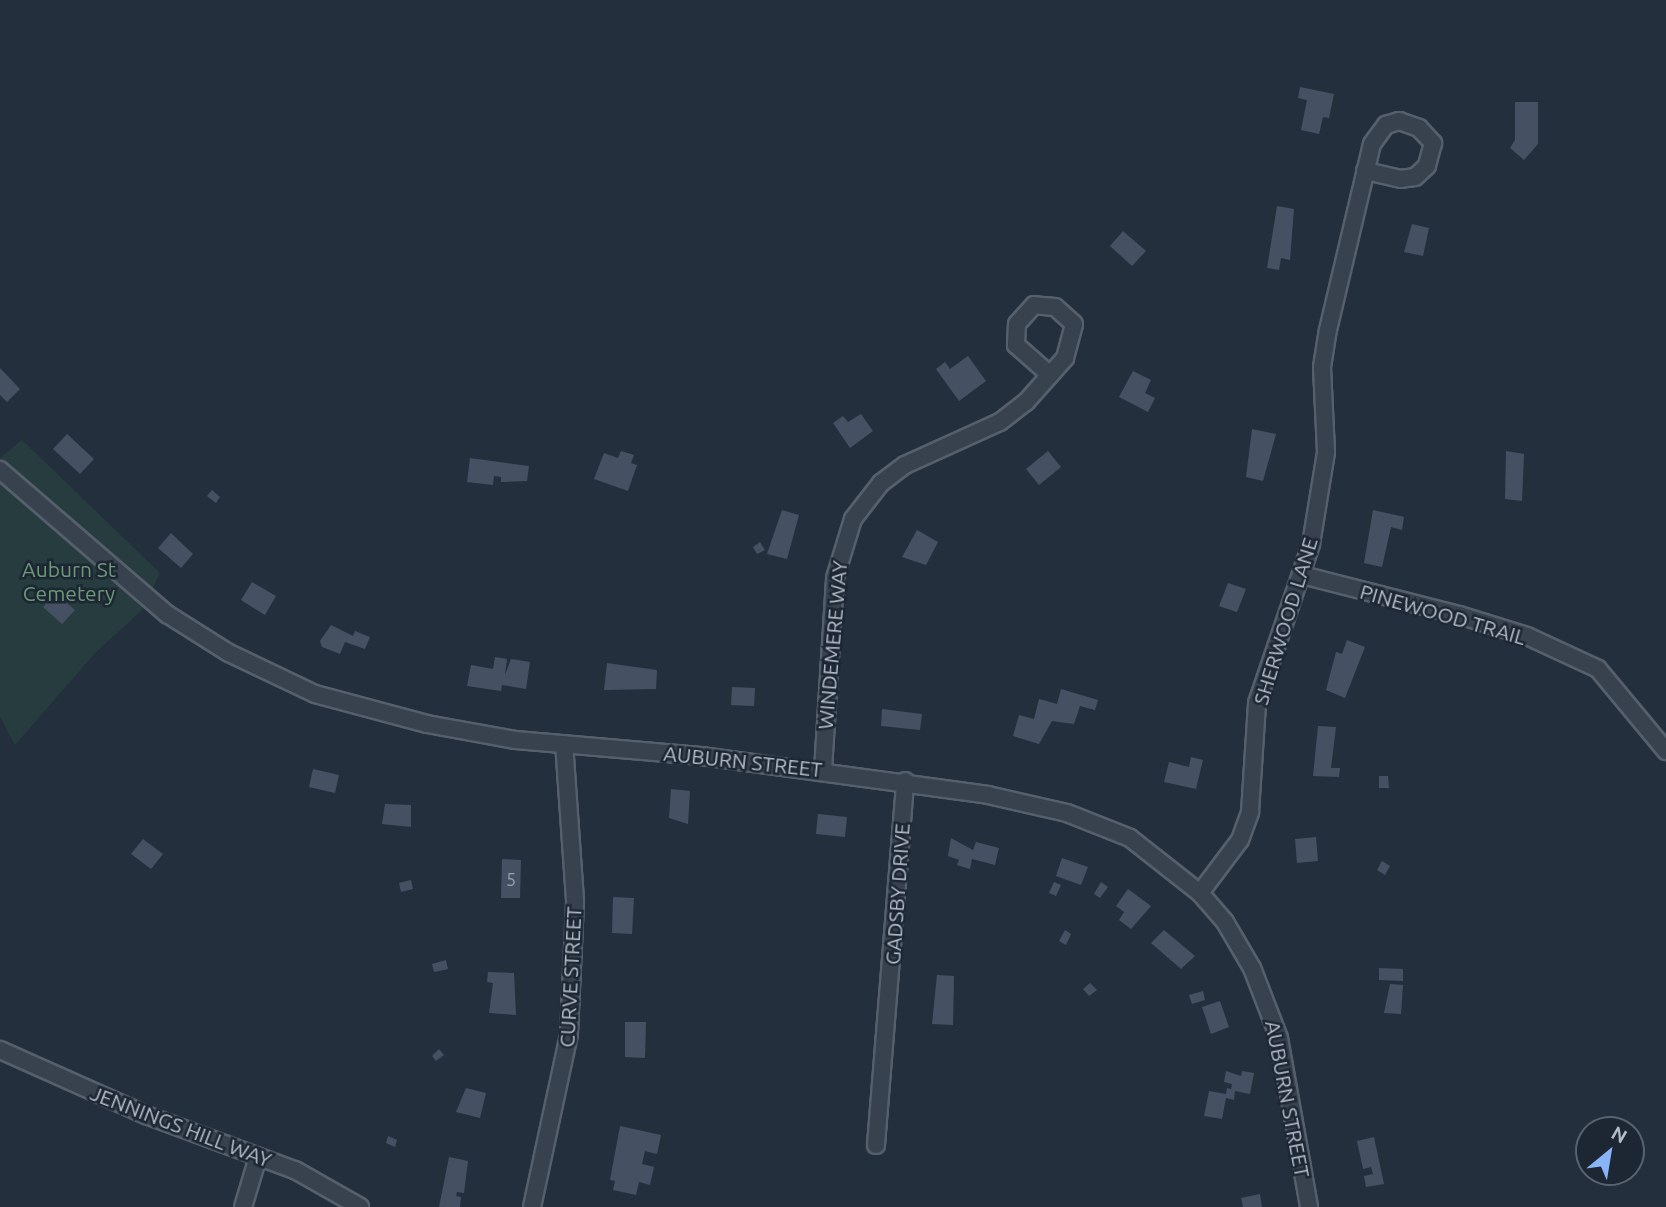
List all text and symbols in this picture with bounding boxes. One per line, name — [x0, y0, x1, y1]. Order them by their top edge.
street label: SHERWOOD LANE — [1248, 534, 1322, 708]
park label: Auburn St Cemetery — [22, 556, 116, 606]
street label: WINDEMERE WAY — [812, 559, 852, 731]
street label: PINEWOOD TRAIL — [1357, 578, 1529, 650]
street label: AUBURN STREET — [662, 740, 824, 782]
street label: GADSBY DRIVE — [879, 822, 915, 966]
house number: 5 — [506, 868, 516, 890]
street label: CURVE STREET — [554, 906, 586, 1048]
street label: AUBURN STREET — [1260, 1018, 1316, 1180]
street label: JENNINGS HILL WAY — [87, 1080, 275, 1172]
north arrow — [1575, 1116, 1645, 1186]
text: N — [1608, 1121, 1631, 1148]

